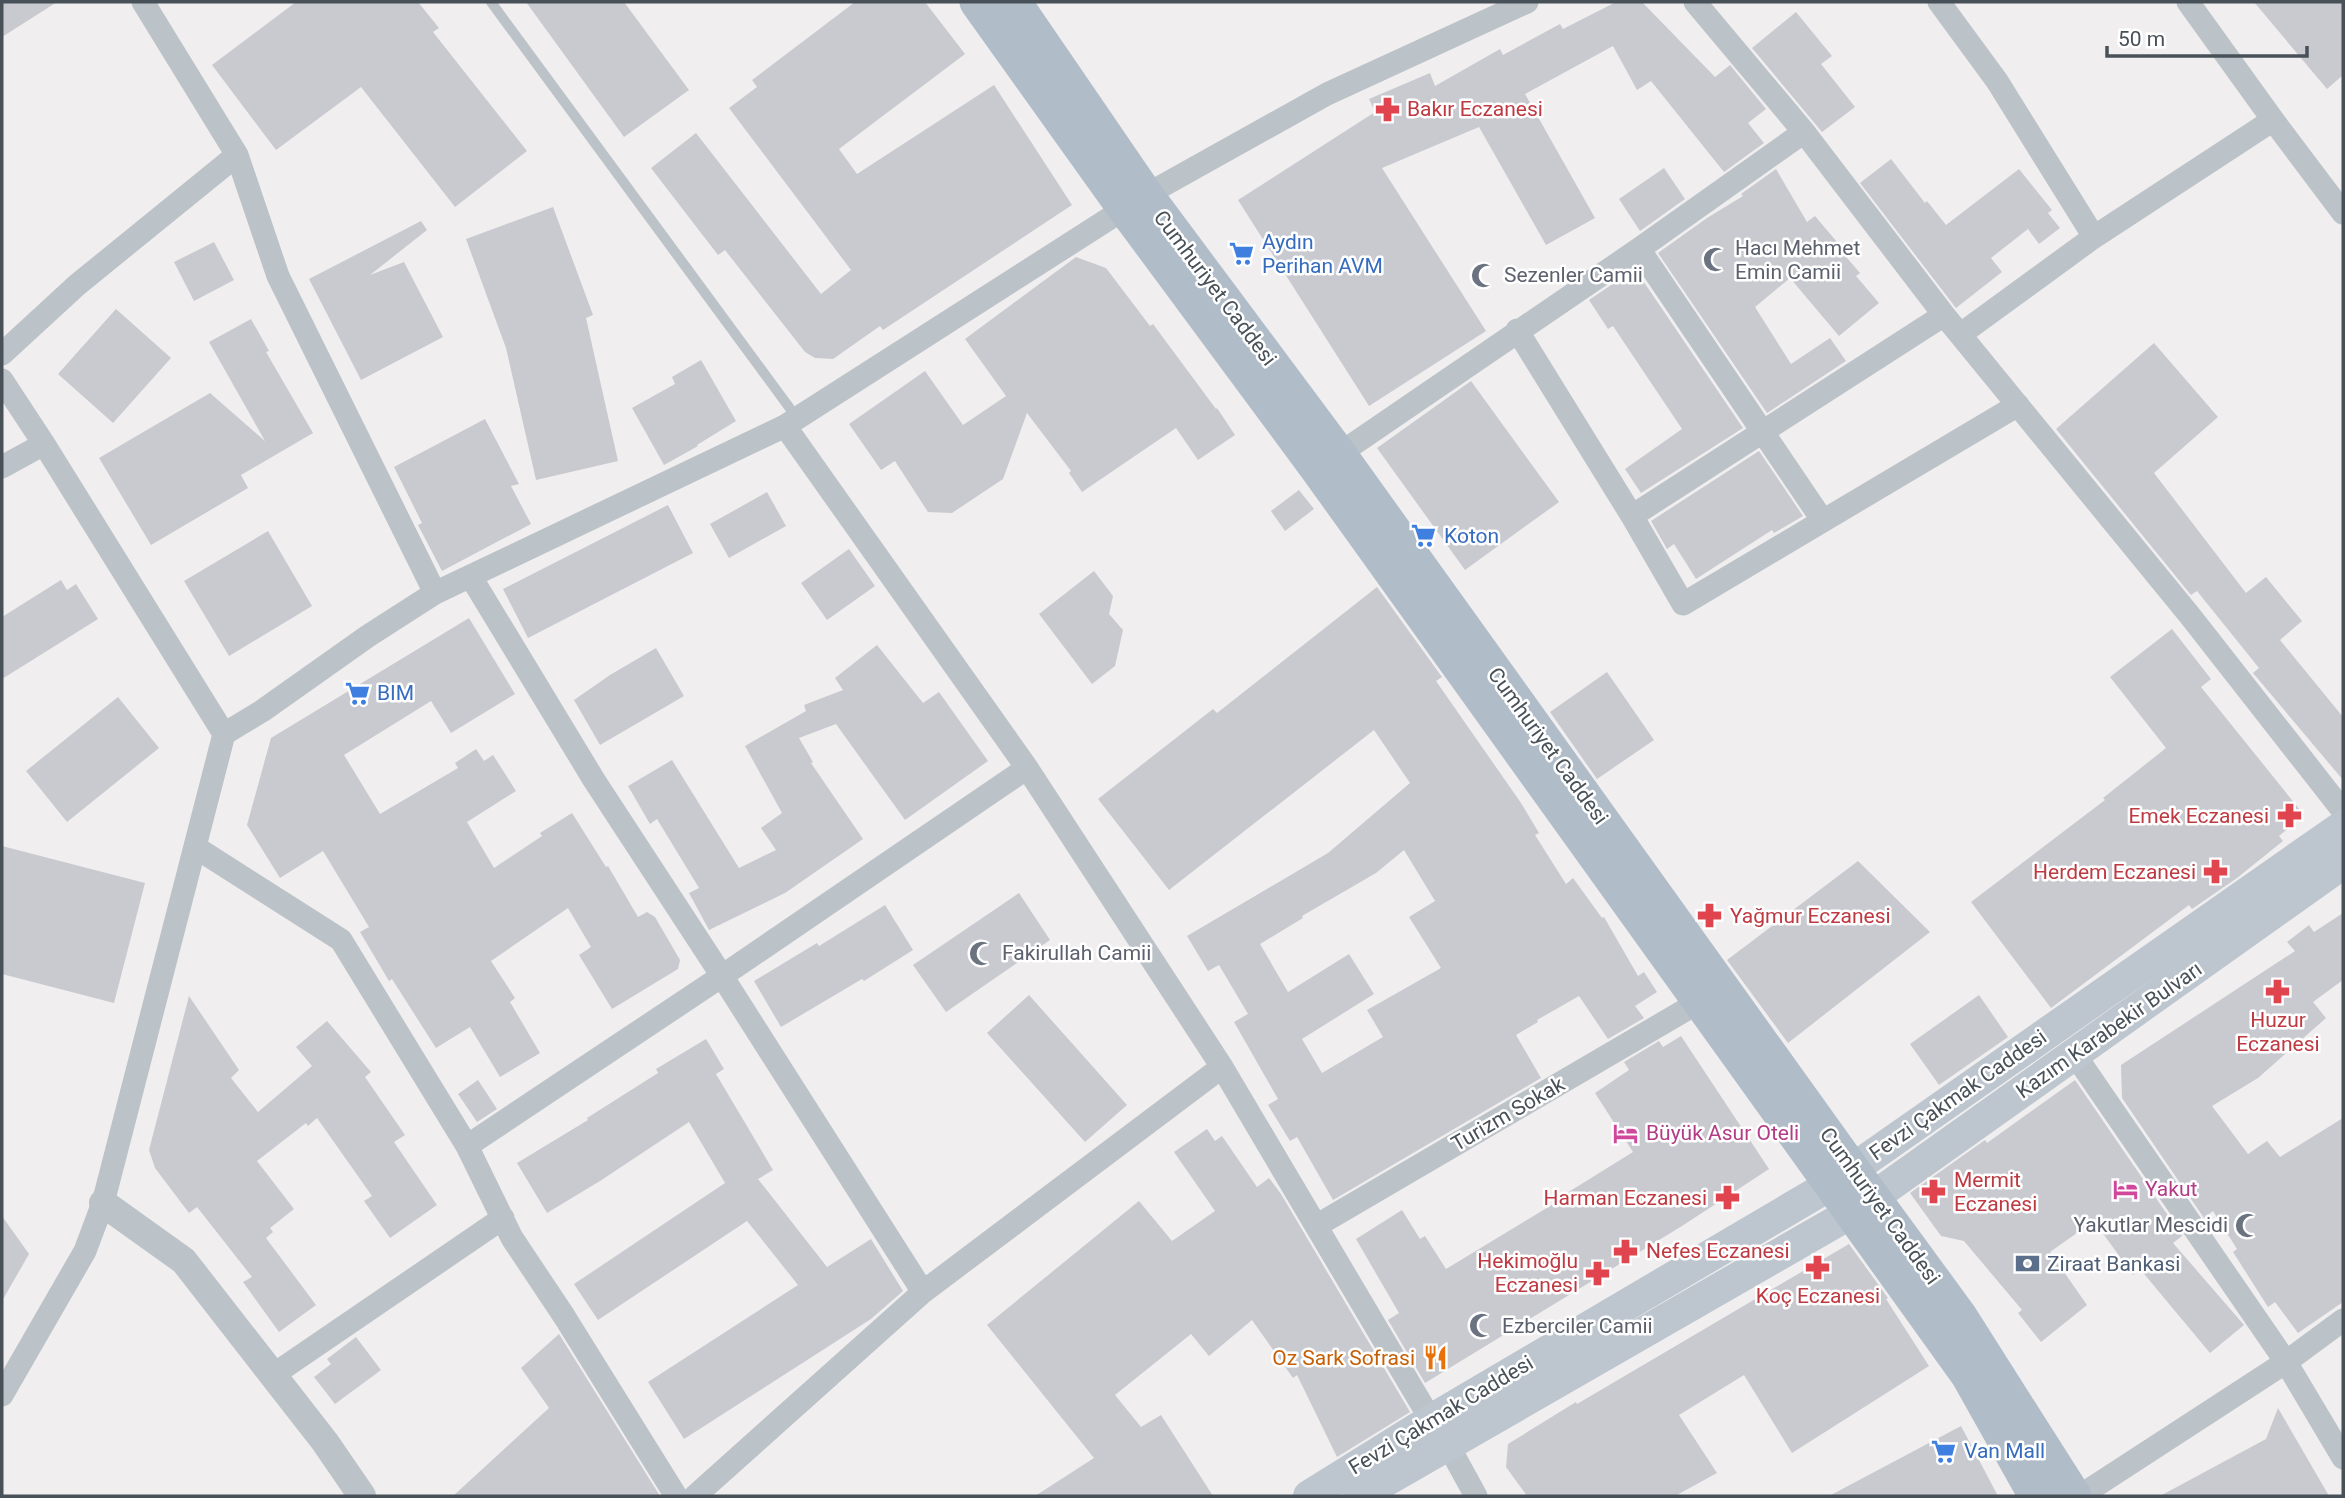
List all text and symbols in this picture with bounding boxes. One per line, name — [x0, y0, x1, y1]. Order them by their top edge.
scale bar — [2107, 14, 2306, 58]
text: 50 m — [2118, 27, 2165, 51]
pharmacy icon: Bakır Eczanesi — [1373, 95, 1401, 123]
place label: Bakır Eczanesi — [1407, 97, 1543, 121]
street label: Cumhuriyet Caddesi — [1149, 206, 1281, 370]
place label: Aydın Perihan AVM — [1262, 230, 1383, 278]
place label: Hacı Mehmet Emin Camii — [1735, 236, 1860, 284]
supermarket icon: Aydın Perihan AVM — [1228, 240, 1256, 268]
mosque icon: Hacı Mehmet Emin Camii — [1701, 246, 1729, 274]
mosque icon: Sezenler Camii — [1470, 261, 1498, 289]
place label: Sezenler Camii — [1504, 263, 1643, 287]
supermarket icon: Koton — [1410, 522, 1438, 550]
place label: Koton — [1444, 524, 1499, 548]
street label: Cumhuriyet Caddesi — [1483, 663, 1613, 829]
supermarket icon: BIM — [343, 679, 371, 707]
place label: BIM — [377, 681, 414, 705]
pharmacy icon: Emek Eczanesi — [2275, 802, 2303, 830]
place label: Emek Eczanesi — [2128, 804, 2269, 828]
pharmacy icon: Herdem Eczanesi — [2202, 858, 2230, 886]
place label: Herdem Eczanesi — [2033, 860, 2196, 884]
pharmacy icon: Yağmur Eczanesi — [1696, 902, 1724, 930]
place label: Yağmur Eczanesi — [1730, 904, 1891, 928]
mosque icon: Fakirullah Camii — [968, 939, 996, 967]
place label: Fakirullah Camii — [1002, 941, 1151, 965]
street label: Kazım Karabekir Bulvarı — [2012, 957, 2206, 1103]
pharmacy icon: Huzur Eczanesi — [2264, 977, 2292, 1005]
place label: Huzur Eczanesi — [2236, 1008, 2320, 1056]
street label: Fevzi Çakmak Caddesi — [1865, 1025, 2051, 1165]
street label: Turizm Sokak — [1447, 1072, 1569, 1156]
hotel icon: Büyük Asur Oteli — [1612, 1119, 1640, 1147]
place label: Büyük Asur Oteli — [1646, 1121, 1799, 1145]
street label: Cumhuriyet Caddesi — [1815, 1123, 1945, 1289]
place label: Mermit Eczanesi — [1954, 1168, 2037, 1216]
hotel icon: Yakut — [2111, 1175, 2139, 1203]
place label: Yakut — [2145, 1177, 2198, 1201]
pharmacy icon: Mermit Eczanesi — [1920, 1178, 1948, 1206]
pharmacy icon: Harman Eczanesi — [1713, 1184, 1741, 1212]
place label: Harman Eczanesi — [1544, 1186, 1707, 1210]
mosque icon: Yakutlar Mescidi — [2234, 1211, 2262, 1239]
place label: Yakutlar Mescidi — [2073, 1213, 2228, 1237]
pharmacy icon: Nefes Eczanesi — [1612, 1237, 1640, 1265]
place label: Nefes Eczanesi — [1646, 1239, 1790, 1263]
place label: Hekimoğlu Eczanesi — [1477, 1249, 1578, 1297]
bank icon: Ziraat Bankasi — [2013, 1250, 2041, 1278]
place label: Ziraat Bankasi — [2047, 1252, 2180, 1276]
pharmacy icon: Koç Eczanesi — [1804, 1253, 1832, 1281]
pharmacy icon: Hekimoğlu Eczanesi — [1584, 1259, 1612, 1287]
place label: Koç Eczanesi — [1756, 1284, 1880, 1308]
mosque icon: Ezberciler Camii — [1468, 1312, 1496, 1340]
place label: Ezberciler Camii — [1502, 1314, 1653, 1338]
restaurant icon: Oz Sark Sofrasi — [1421, 1344, 1449, 1372]
place label: Oz Sark Sofrasi — [1272, 1346, 1415, 1370]
street label: Fevzi Çakmak Caddesi — [1345, 1350, 1537, 1480]
supermarket icon: Van Mall — [1930, 1437, 1958, 1465]
place label: Van Mall — [1964, 1439, 2045, 1463]

